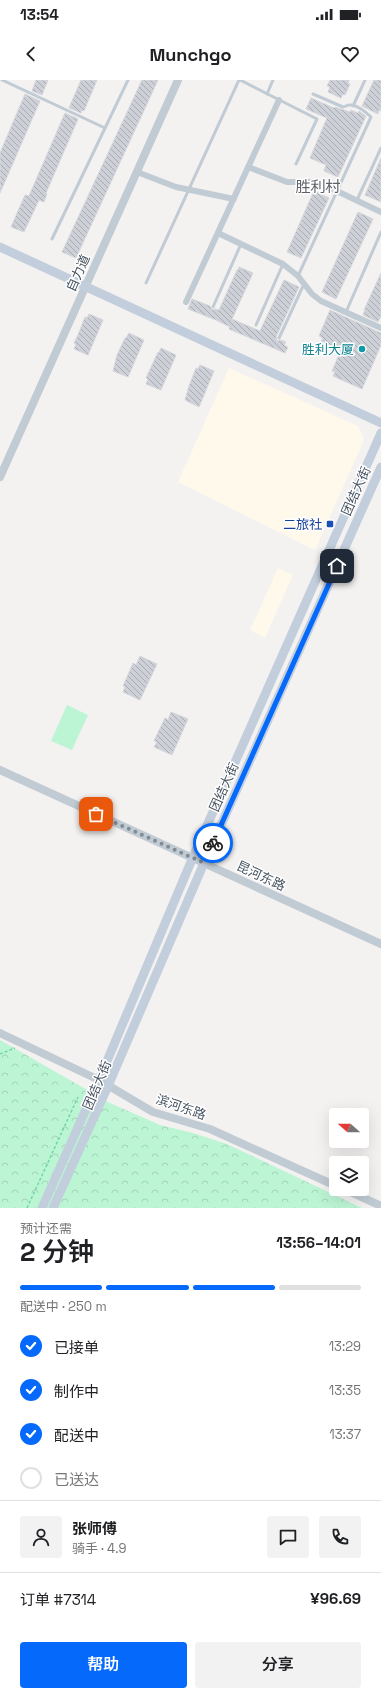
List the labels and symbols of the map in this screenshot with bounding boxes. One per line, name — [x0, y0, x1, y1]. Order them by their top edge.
district label: 胜利村 — [295, 177, 341, 196]
street label: 自力道 — [62, 252, 94, 294]
place label: 胜利大厦 — [302, 341, 354, 358]
marker: 胜利大厦 — [357, 344, 367, 354]
street label: 团结大街 — [338, 464, 374, 518]
place label: 二旅社 — [283, 516, 322, 533]
marker: 二旅社 — [325, 519, 335, 529]
pin — [320, 549, 354, 583]
street label: 团结大街 — [206, 760, 242, 814]
pin — [79, 797, 113, 831]
courier — [193, 823, 233, 863]
street label: 昆河东路 — [234, 857, 288, 895]
street label: 团结大街 — [79, 1058, 115, 1112]
street label: 滨河东路 — [154, 1090, 208, 1124]
north arrow — [329, 1108, 369, 1148]

